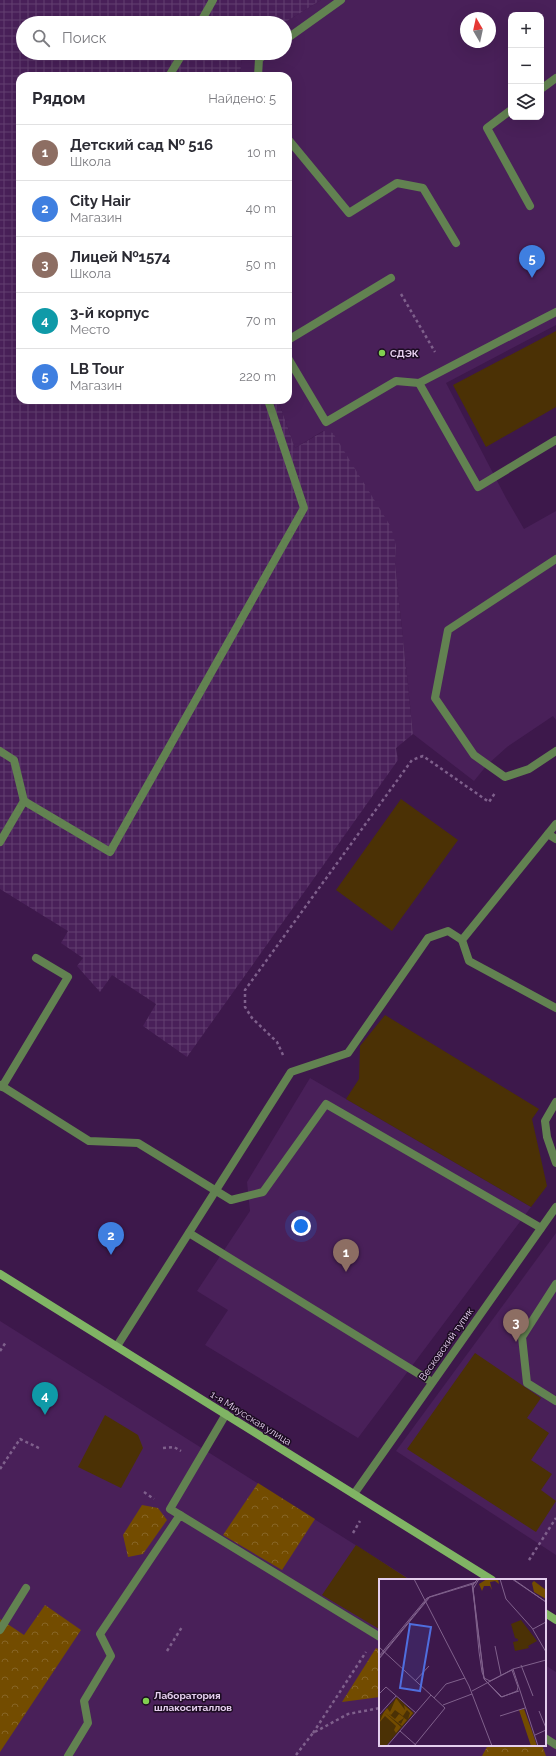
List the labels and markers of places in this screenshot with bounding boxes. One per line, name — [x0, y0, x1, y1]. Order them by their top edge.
pin: 5 — [519, 245, 545, 278]
marker: СДЭК — [377, 348, 387, 358]
place label: СДЭК — [390, 348, 419, 359]
pin: 2 — [98, 1222, 124, 1255]
pin: 1 — [333, 1239, 359, 1272]
pin: 3 — [503, 1309, 529, 1342]
pin: 4 — [32, 1382, 58, 1415]
place label: Лаборатория шлакоситаллов — [154, 1690, 232, 1713]
marker: Лаборатория шлакоситаллов — [141, 1696, 151, 1706]

